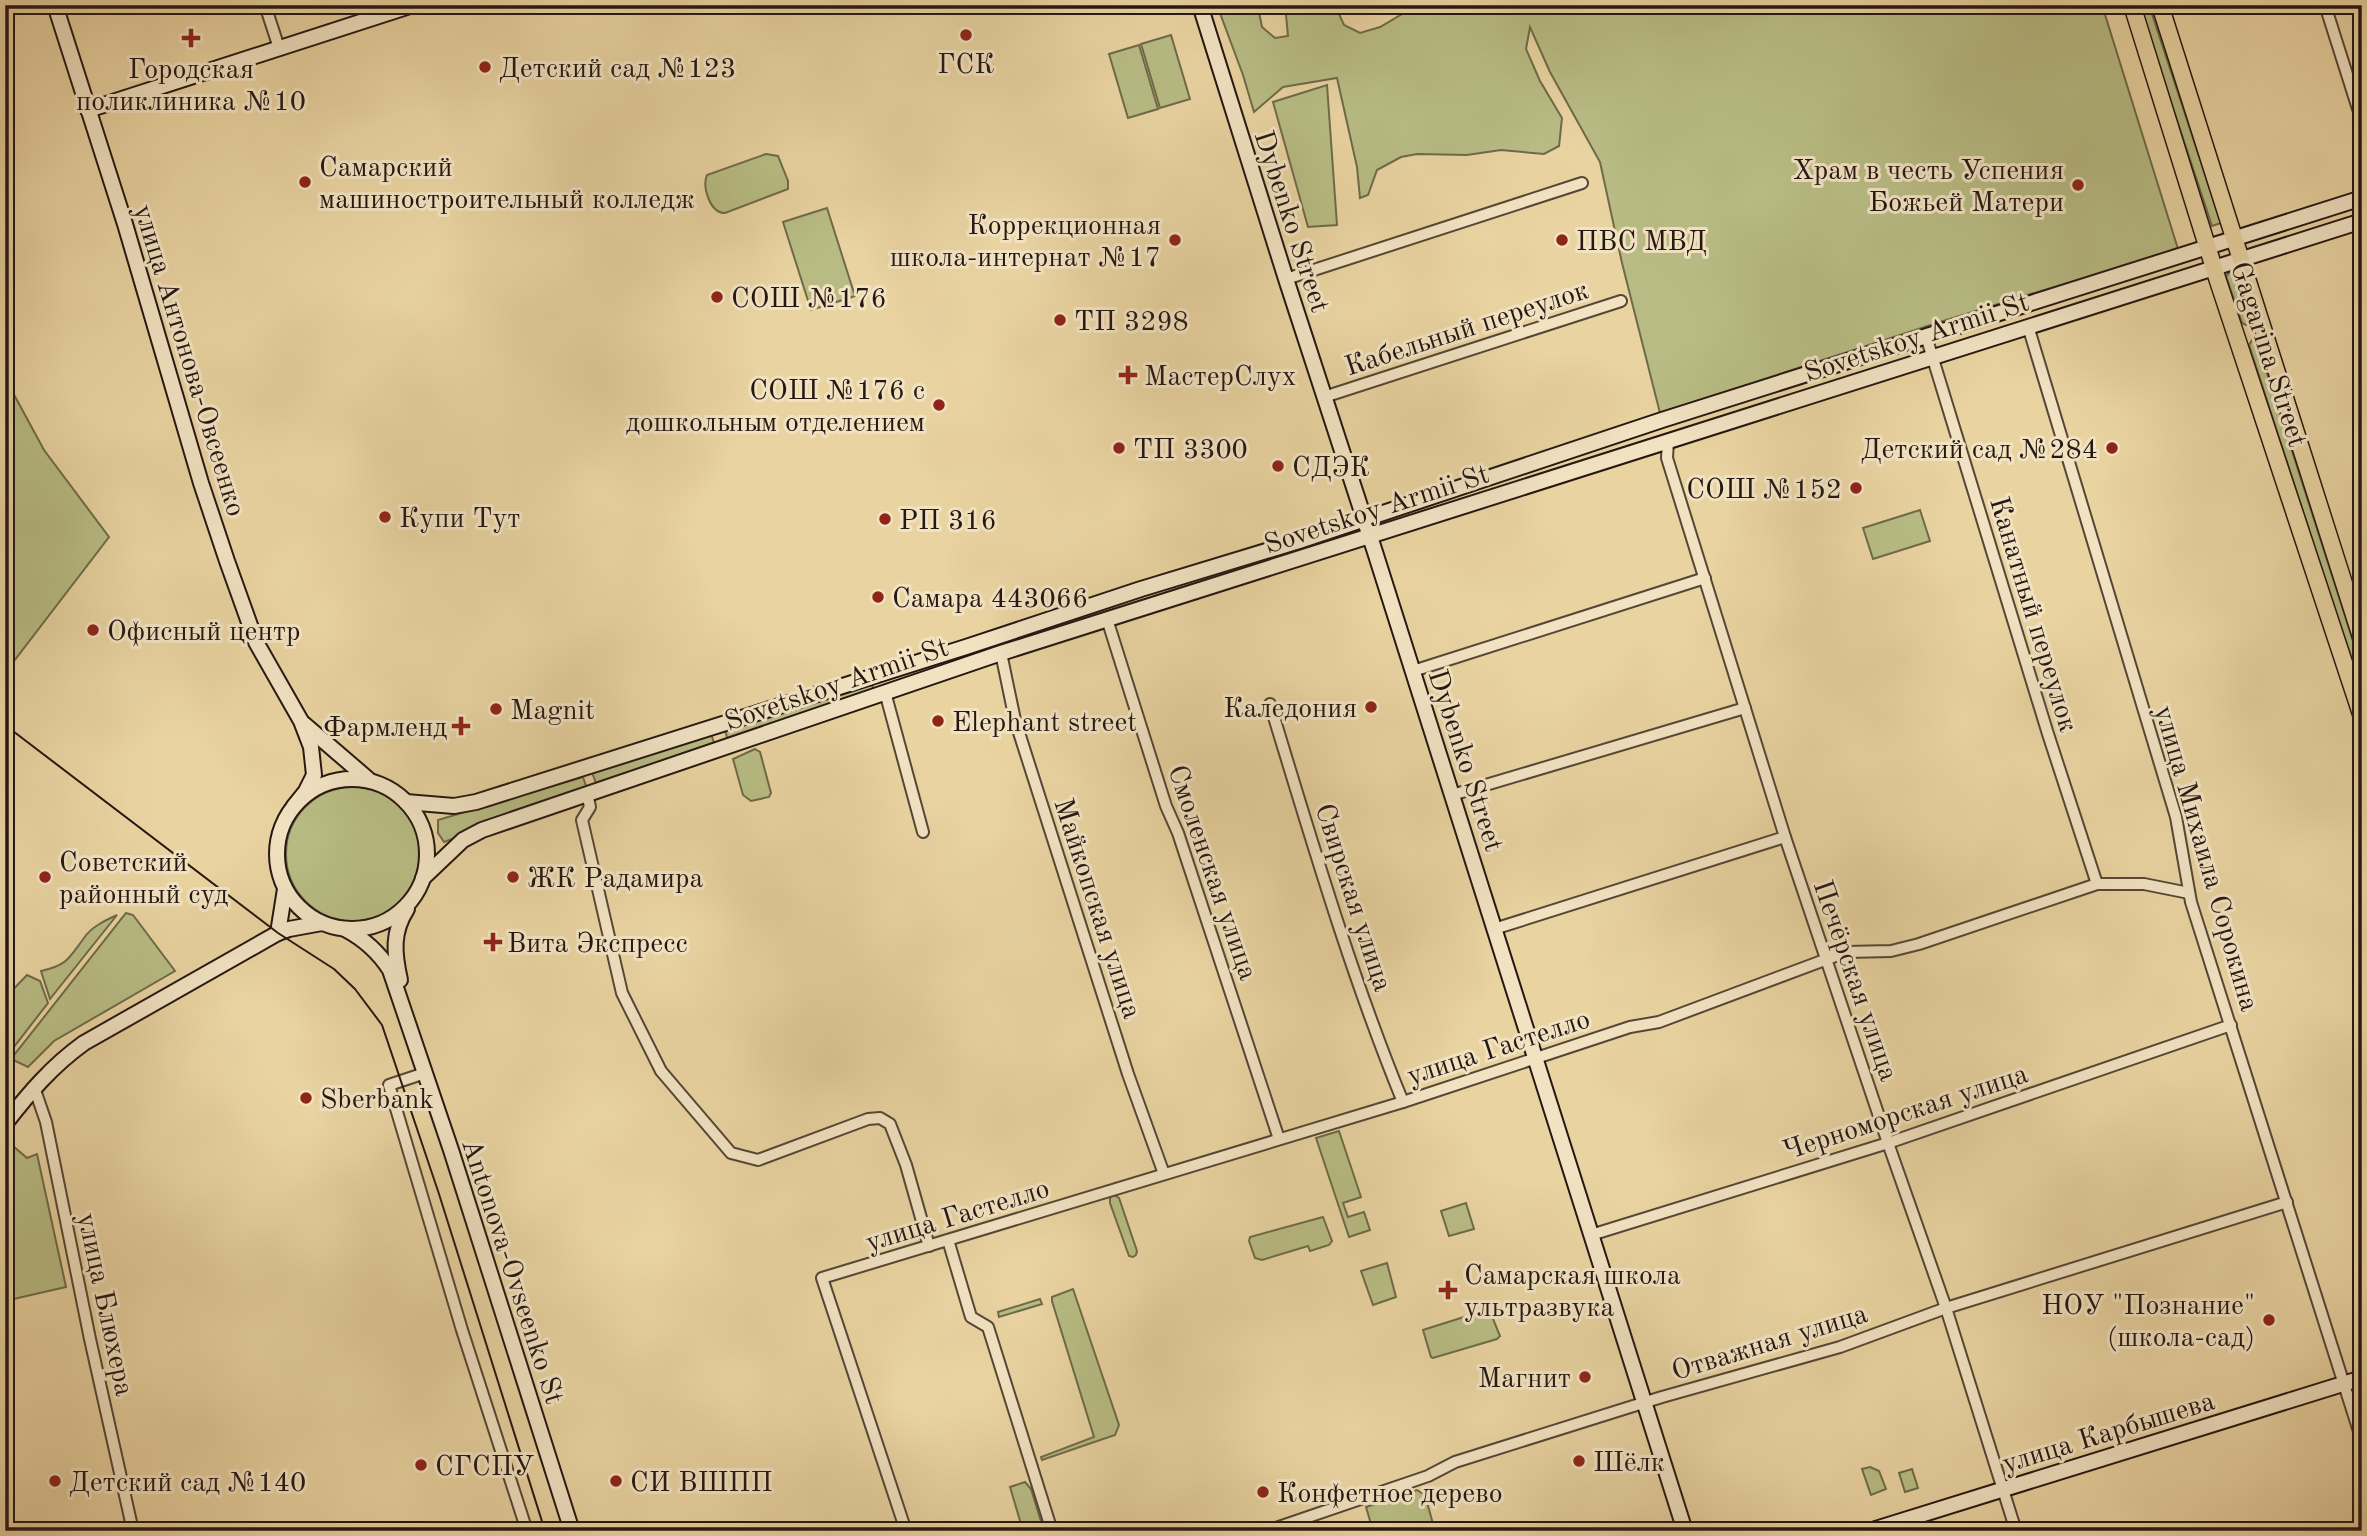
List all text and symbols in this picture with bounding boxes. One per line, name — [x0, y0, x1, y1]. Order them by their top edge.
marker: ГСК — [958, 27, 974, 43]
marker: Городская поликлиника №10 — [181, 28, 201, 48]
place label: ГСК — [937, 52, 995, 80]
place label: Детский сад №123 — [499, 56, 736, 84]
place label: Городская поликлиника №10 — [76, 57, 306, 117]
marker: Детский сад №123 — [477, 59, 493, 75]
street label: Dybenko Street — [1248, 127, 1333, 316]
place label: Самарский машиностроительный колледж — [319, 155, 695, 215]
place label: Храм в честь Успения Божьей Матери — [1793, 158, 2064, 218]
marker: Самарский машиностроительный колледж — [297, 174, 313, 190]
marker: Храм в честь Успения Божьей Матери — [2070, 177, 2086, 193]
street label: улица Антонова-Овсеенко — [127, 202, 249, 520]
place label: Коррекционная школа-интернат №17 — [890, 213, 1161, 273]
place label: ПВС МВД — [1576, 229, 1707, 257]
marker: Коррекционная школа-интернат №17 — [1167, 232, 1183, 248]
marker: ПВС МВД — [1554, 232, 1570, 248]
street label: Gagarina Street — [2224, 259, 2310, 451]
street label: Кабельный переулок — [1342, 277, 1592, 382]
place label: СОШ №176 — [731, 286, 887, 314]
marker: СОШ №176 — [709, 289, 725, 305]
street label: Sovetskoy Armii St — [1801, 289, 2033, 388]
place label: ТП 3298 — [1074, 309, 1189, 337]
marker: ТП 3298 — [1052, 312, 1068, 328]
place label: МастерСлух — [1144, 364, 1296, 392]
marker: МастерСлух — [1118, 365, 1138, 385]
place label: СОШ №176 с дошкольным отделением — [626, 378, 925, 438]
marker: СОШ №176 с дошкольным отделением — [931, 397, 947, 413]
place label: ТП 3300 — [1133, 437, 1248, 465]
place label: Детский сад №284 — [1861, 437, 2098, 465]
marker: ТП 3300 — [1111, 440, 1127, 456]
marker: Детский сад №284 — [2104, 440, 2120, 456]
place label: СДЭК — [1292, 455, 1370, 483]
marker: СДЭК — [1270, 458, 1286, 474]
street label: Sovetskoy Armii St — [1261, 461, 1493, 560]
place label: СОШ №152 — [1686, 477, 1842, 505]
marker: СОШ №152 — [1848, 480, 1864, 496]
street label: Канатный переулок — [1983, 494, 2081, 736]
place label: Купи Тут — [399, 506, 521, 534]
place label: РП 316 — [899, 508, 997, 536]
marker: Купи Тут — [377, 509, 393, 525]
marker: РП 316 — [877, 511, 893, 527]
place label: Самара 443066 — [892, 586, 1088, 614]
marker: Самара 443066 — [870, 589, 886, 605]
place label: Офисный центр — [107, 619, 300, 647]
marker: Офисный центр — [85, 622, 101, 638]
street label: Sovetskoy Armii St — [721, 634, 953, 737]
street label: Dybenko Street — [1422, 666, 1507, 855]
place label: Каледония — [1223, 696, 1357, 724]
place label: Magnit — [510, 698, 595, 726]
marker: Каледония — [1363, 699, 1379, 715]
marker: Magnit — [488, 701, 504, 717]
street label: улица Михаила Сорокина — [2148, 703, 2262, 1015]
place label: Elephant street — [952, 710, 1137, 738]
marker: Elephant street — [930, 713, 946, 729]
place label: Фармленд — [323, 715, 447, 743]
marker: Фармленд — [453, 718, 469, 734]
street label: Смоленская улица — [1161, 762, 1261, 984]
street label: Майкопская улица — [1047, 795, 1145, 1023]
street label: Свирская улица — [1309, 800, 1396, 996]
place label: Советский районный суд — [59, 850, 228, 910]
place label: ЖК Радамира — [527, 866, 704, 894]
marker: Советский районный суд — [37, 869, 53, 885]
marker: ЖК Радамира — [505, 869, 521, 885]
street label: Печёрская улица — [1807, 877, 1902, 1085]
place label: Вита Экспресс — [507, 931, 688, 959]
marker: Вита Экспресс — [485, 934, 501, 950]
street label: улица Гастелло — [1404, 1006, 1594, 1092]
street label: Черноморская улица — [1780, 1061, 2032, 1167]
place label: Sberbank — [320, 1087, 434, 1115]
marker: Sberbank — [298, 1090, 314, 1106]
street label: Antonova-Ovseenko St — [455, 1136, 567, 1408]
street label: улица Гастелло — [863, 1176, 1053, 1258]
street label: улица Блюхера — [71, 1211, 137, 1399]
place label: Самарская школа ультразвука — [1464, 1263, 1681, 1323]
marker: Самарская школа ультразвука — [1438, 1280, 1458, 1300]
place label: НОУ "Познание" (школа-сад) — [2041, 1293, 2255, 1353]
street label: Отважная улица — [1669, 1301, 1871, 1387]
marker: НОУ "Познание" (школа-сад) — [2261, 1312, 2277, 1328]
place label: Магнит — [1478, 1366, 1571, 1394]
marker: Магнит — [1577, 1369, 1593, 1385]
street label: улица Карбышева — [1999, 1388, 2219, 1480]
place label: Шёлк — [1593, 1450, 1665, 1478]
marker: Шёлк — [1571, 1453, 1587, 1469]
place label: СГСПУ — [435, 1454, 534, 1482]
marker: СГСПУ — [413, 1457, 429, 1473]
place label: Детский сад №140 — [69, 1470, 306, 1498]
place label: СИ ВШПП — [630, 1470, 772, 1498]
marker: Детский сад №140 — [47, 1473, 63, 1489]
marker: СИ ВШПП — [608, 1473, 624, 1489]
place label: Конфетное дерево — [1277, 1481, 1503, 1509]
marker: Конфетное дерево — [1255, 1484, 1271, 1500]

